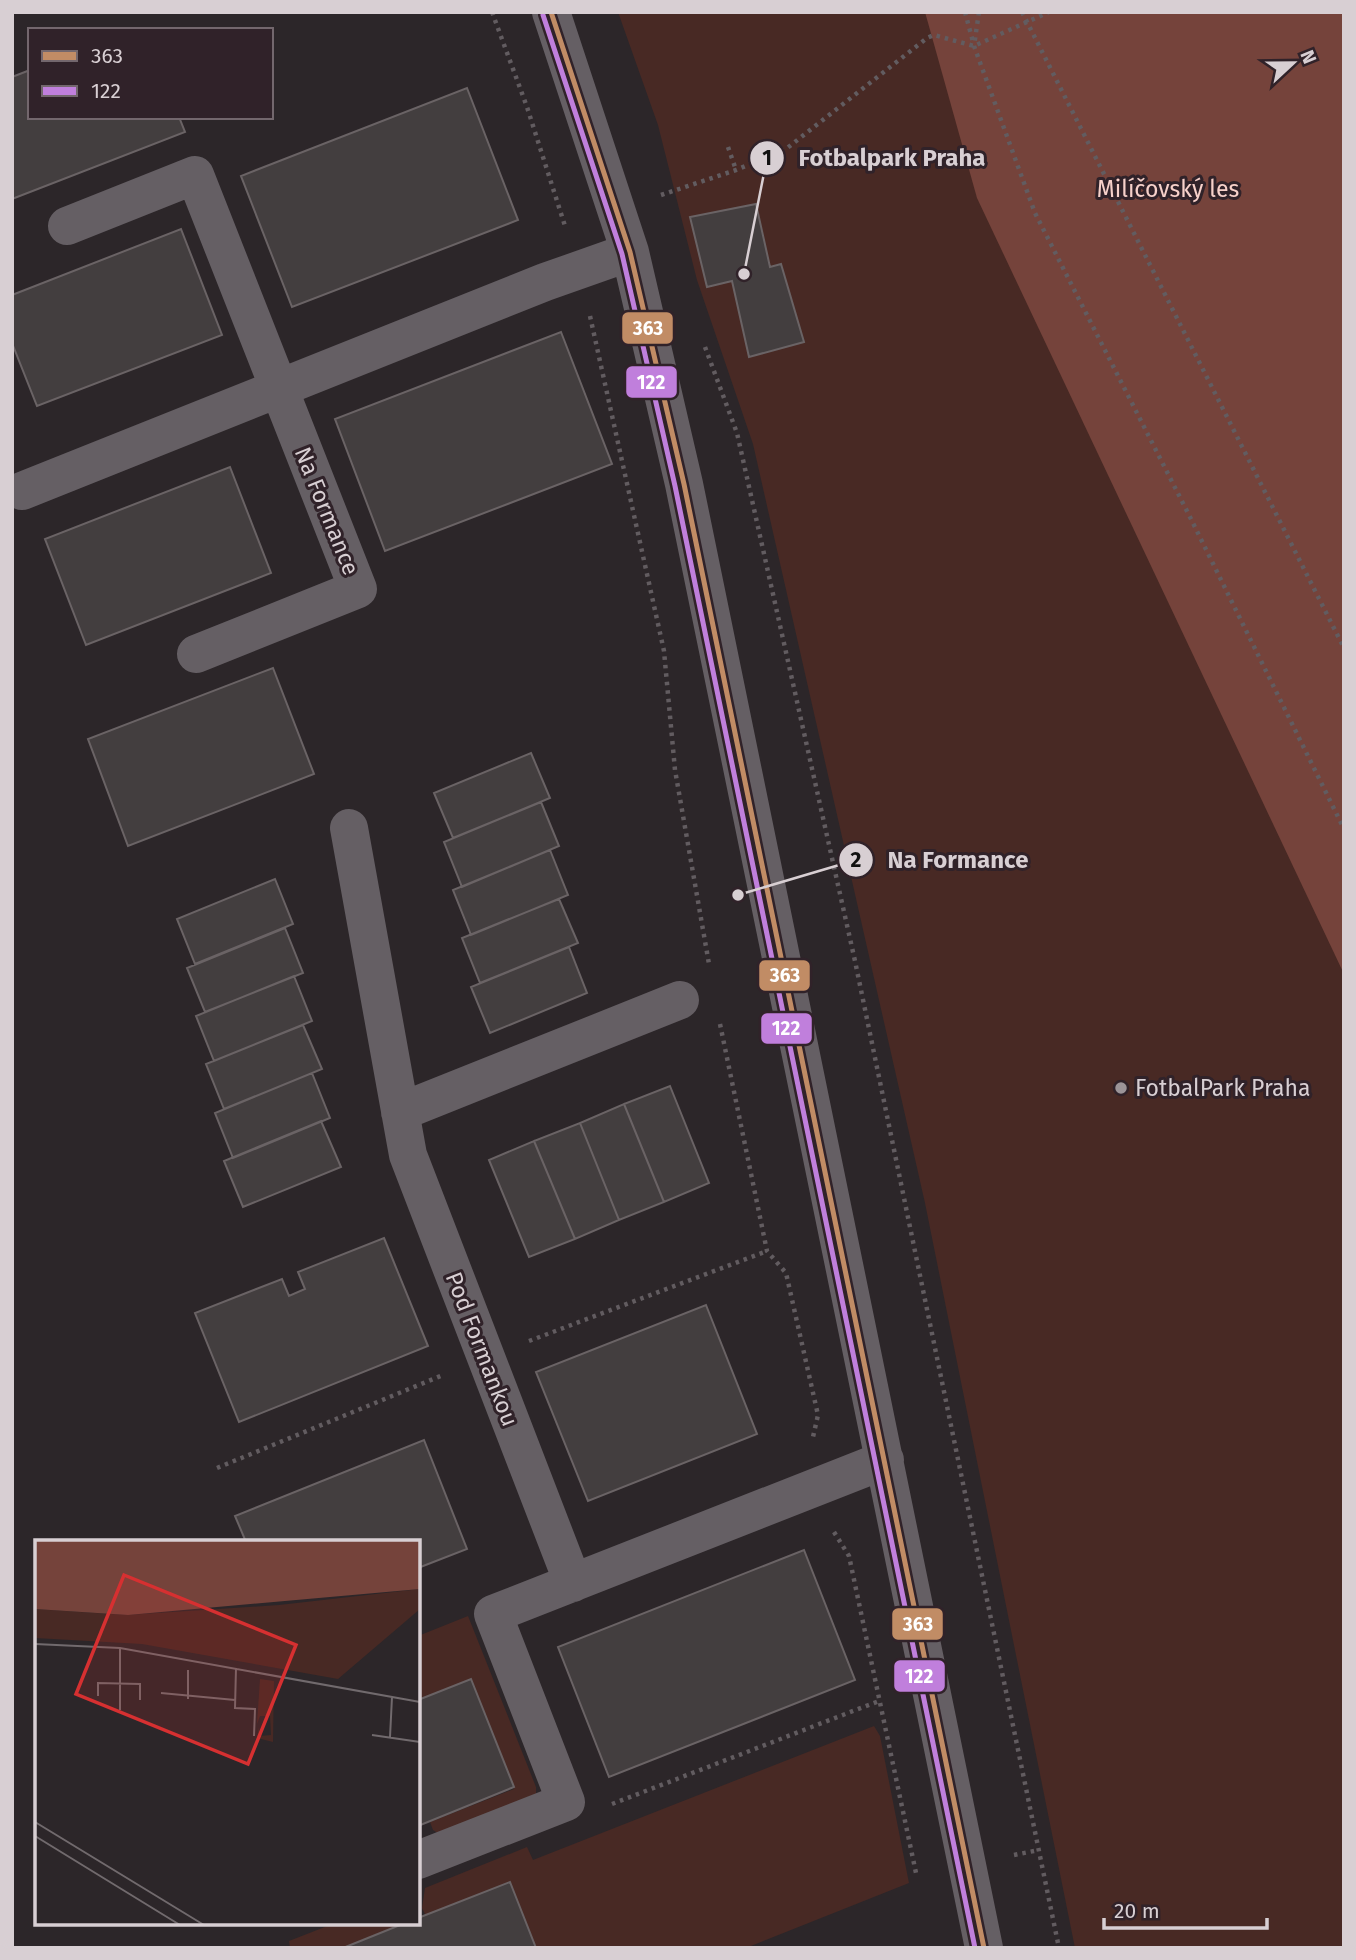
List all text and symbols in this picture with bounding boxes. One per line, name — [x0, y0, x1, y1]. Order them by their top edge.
legend — [28, 28, 273, 119]
north arrow — [1258, 28, 1328, 98]
text: 363 — [91, 43, 123, 69]
text: N — [1295, 47, 1321, 67]
text: 122 — [91, 78, 121, 104]
callout: Fotbalpark Praha — [750, 135, 1000, 180]
text: Fotbalpark Praha — [799, 144, 985, 172]
text: 1 — [762, 145, 772, 171]
park label: Milíčovský les — [1097, 175, 1239, 203]
line badge: 363 — [621, 311, 674, 345]
text: 363 — [632, 317, 663, 340]
line badge: 122 — [625, 365, 678, 399]
text: 122 — [637, 371, 665, 394]
street label: Na Formance — [289, 443, 365, 579]
callout: Na Formance — [839, 837, 1043, 882]
text: Na Formance — [888, 846, 1028, 874]
text: 2 — [851, 847, 862, 873]
line badge: 363 — [758, 959, 811, 992]
text: 363 — [769, 964, 800, 987]
line badge: 122 — [760, 1012, 813, 1045]
text: 122 — [772, 1017, 800, 1040]
place label: FotbalPark Praha — [1135, 1074, 1311, 1102]
marker: FotbalPark Praha — [1113, 1080, 1129, 1096]
street label: Pod Formankou — [440, 1268, 524, 1430]
inset map — [35, 1540, 420, 1925]
line badge: 363 — [891, 1607, 944, 1641]
text: 363 — [902, 1613, 933, 1636]
line badge: 122 — [893, 1659, 946, 1693]
text: 122 — [905, 1665, 933, 1688]
scale bar — [1104, 1886, 1267, 1930]
text: 20 m — [1114, 1898, 1160, 1924]

